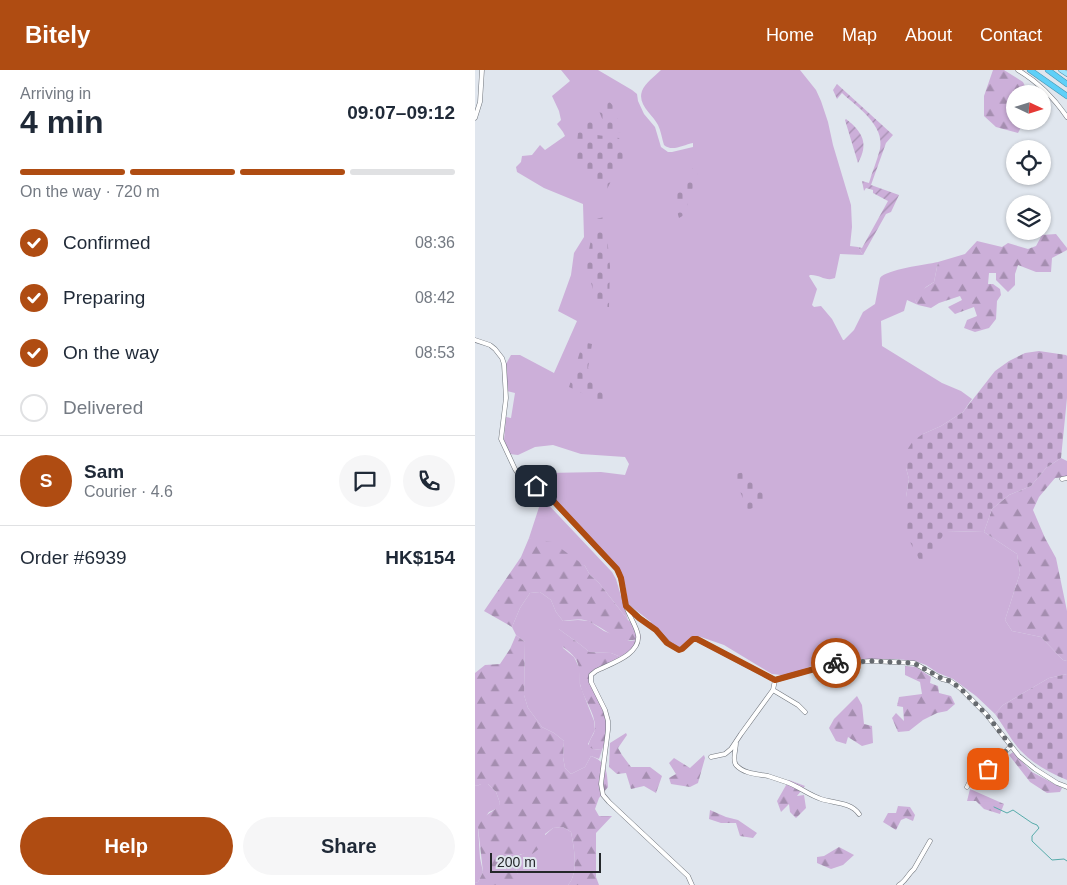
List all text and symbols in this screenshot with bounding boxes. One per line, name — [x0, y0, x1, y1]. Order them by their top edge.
text: Bitely — [25, 21, 90, 48]
text: Home — [766, 25, 814, 45]
text: Map — [842, 25, 877, 45]
text: About — [905, 25, 952, 45]
text: Contact — [980, 25, 1042, 45]
text: Arriving in — [20, 85, 91, 102]
north arrow — [1006, 85, 1051, 130]
map controls — [1006, 85, 1051, 240]
text: 09:07–09:12 — [347, 102, 455, 123]
text: 4 min — [20, 104, 104, 140]
button: locate — [1006, 140, 1051, 185]
text: On the way · 720 m — [20, 183, 160, 200]
button: layers — [1006, 195, 1051, 240]
icon: check — [20, 229, 48, 257]
text: Confirmed — [63, 232, 151, 253]
text: 08:36 — [415, 234, 455, 251]
icon: check — [20, 284, 48, 312]
text: Preparing — [63, 287, 145, 308]
text: 08:42 — [415, 289, 455, 306]
icon: check — [20, 339, 48, 367]
text: On the way — [63, 342, 159, 363]
text: 08:53 — [415, 344, 455, 361]
text: Delivered — [63, 397, 143, 418]
button: chat — [339, 455, 391, 507]
button: phone — [403, 455, 455, 507]
text: Sam — [84, 461, 124, 482]
pin — [515, 465, 557, 507]
text: S — [40, 470, 52, 491]
icon: home — [522, 472, 550, 500]
text: Courier · 4.6 — [84, 483, 173, 500]
text: Order #6939 — [20, 547, 127, 568]
text: HK$154 — [385, 547, 455, 568]
courier — [811, 638, 861, 688]
icon: bike — [822, 649, 850, 677]
pin — [967, 748, 1009, 790]
icon: bag — [974, 755, 1002, 783]
button: Help — [20, 817, 233, 875]
button: Share — [243, 817, 455, 875]
scale bar — [490, 850, 601, 873]
text: 200 m — [497, 854, 536, 870]

